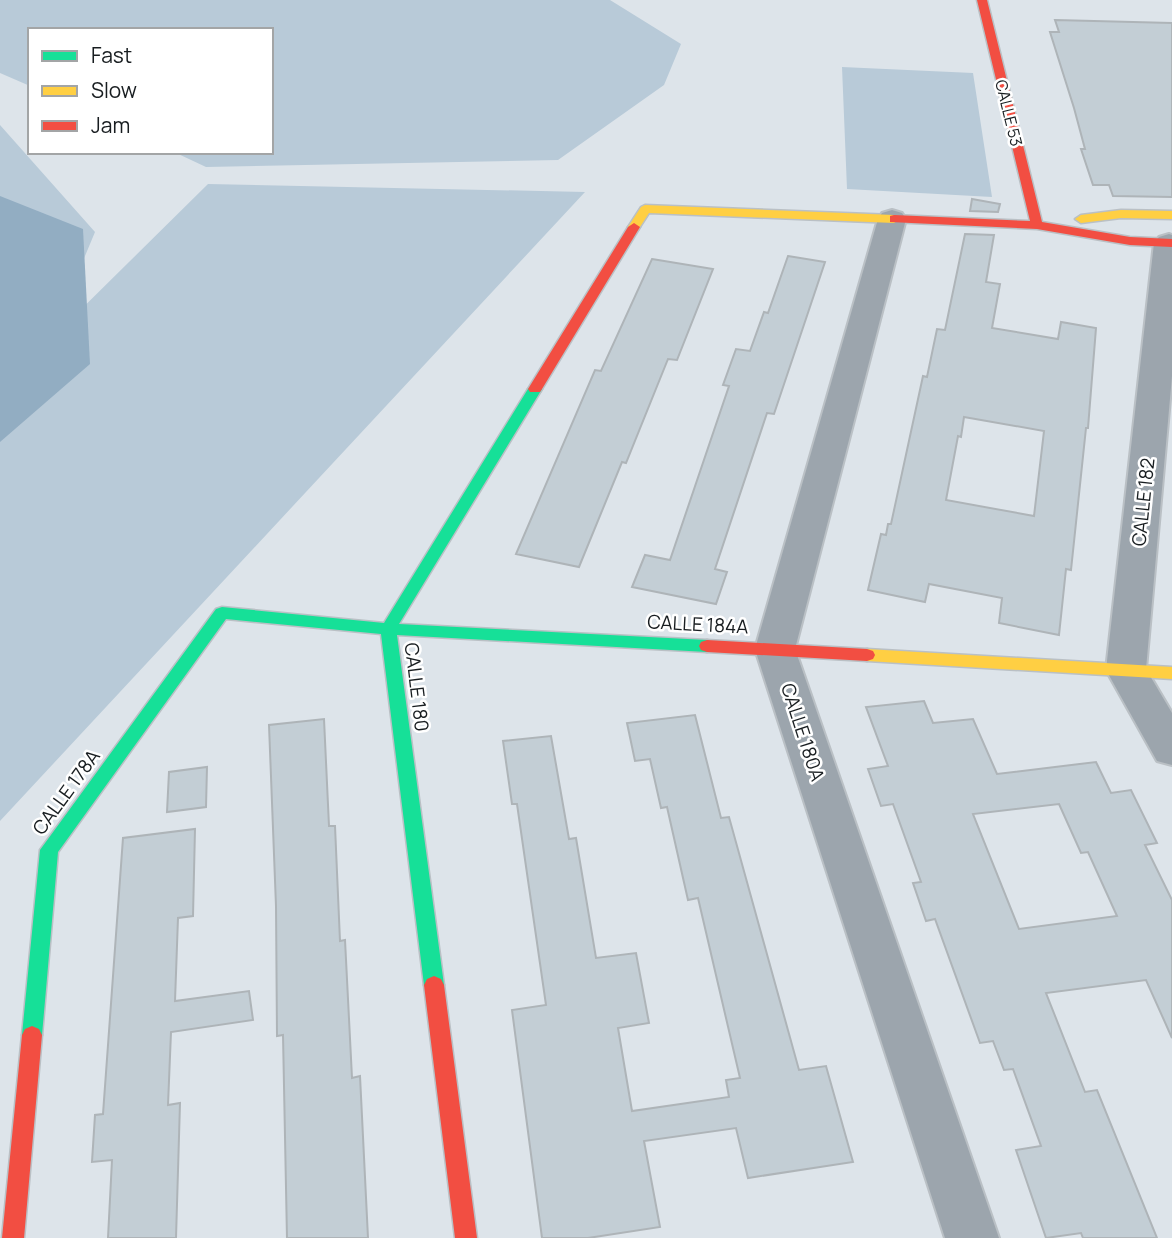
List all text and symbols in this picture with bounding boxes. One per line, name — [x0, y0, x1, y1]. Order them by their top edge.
legend — [28, 28, 273, 154]
text: Fast — [91, 41, 132, 69]
text: Slow — [91, 76, 137, 104]
street label: CALLE 53 — [990, 77, 1028, 149]
text: Jam — [91, 111, 130, 139]
street label: CALLE 182 — [1125, 457, 1161, 547]
street label: CALLE 184A — [647, 608, 749, 640]
street label: CALLE 180 — [399, 641, 435, 733]
street label: CALLE 180A — [775, 680, 831, 784]
street label: CALLE 178A — [26, 744, 106, 840]

